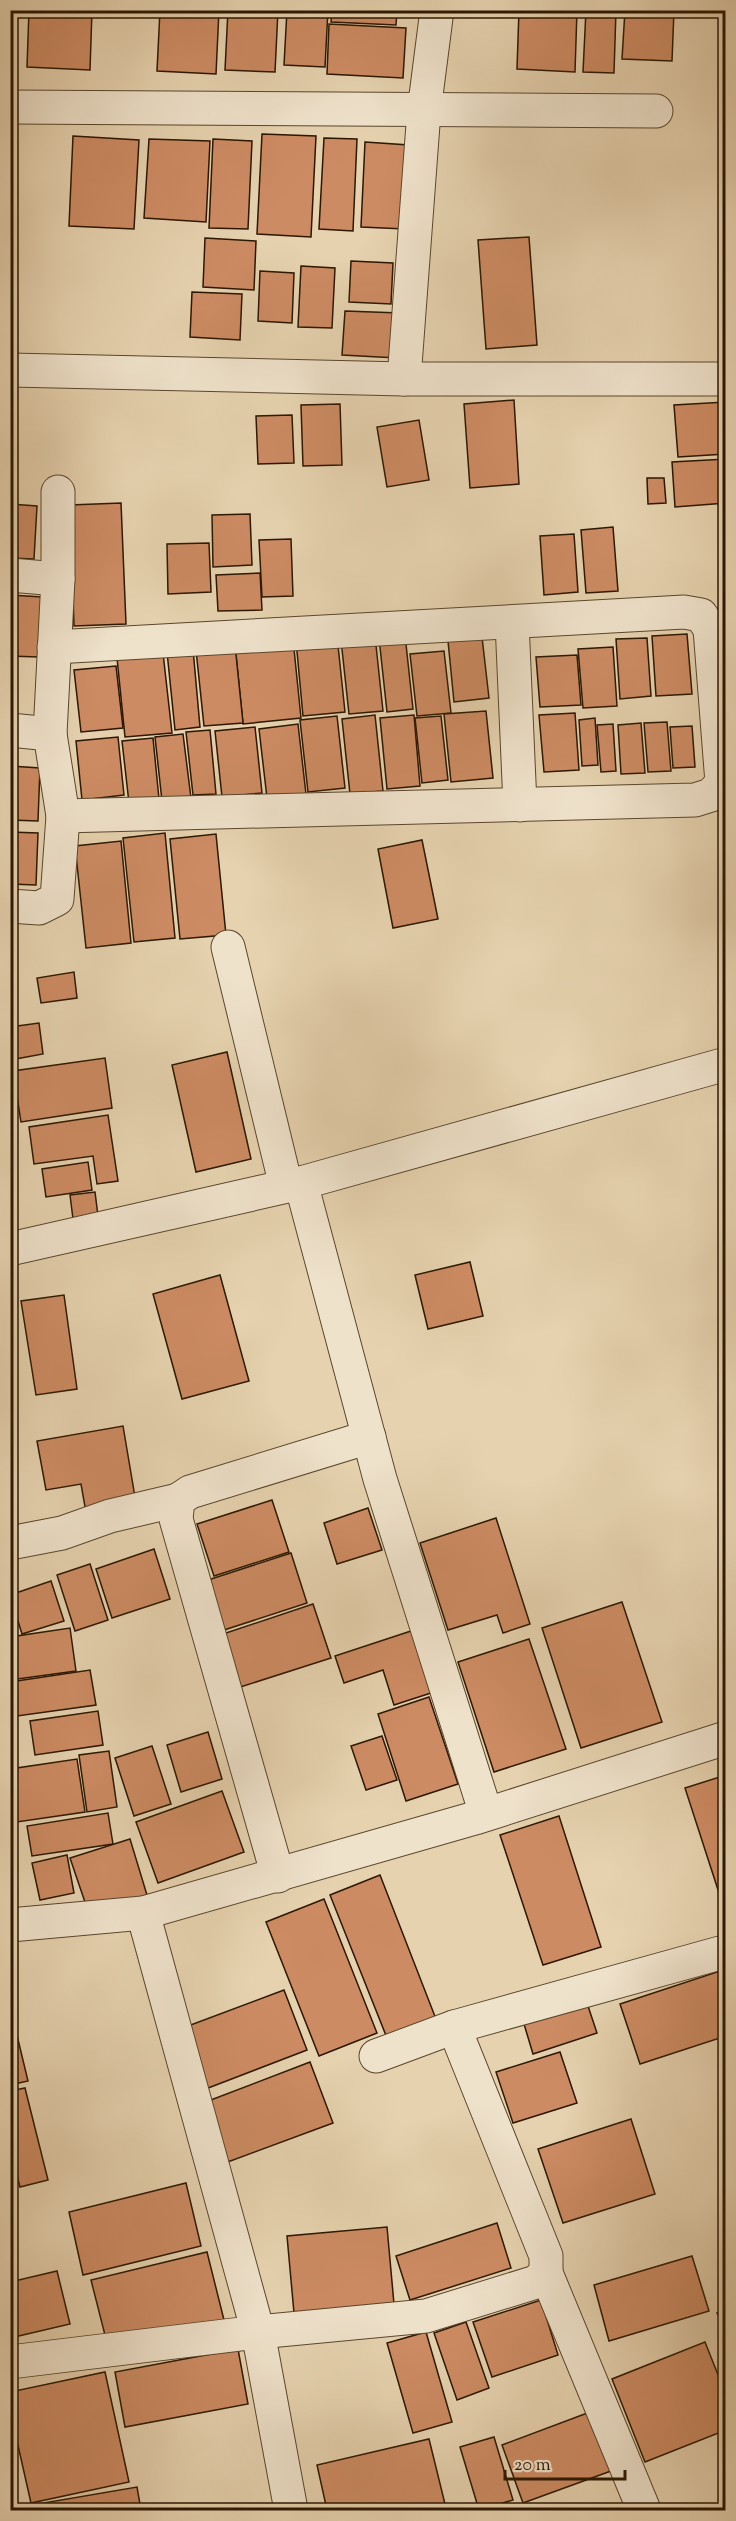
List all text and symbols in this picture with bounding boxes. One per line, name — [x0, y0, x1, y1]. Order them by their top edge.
scale bar — [505, 2443, 625, 2481]
text: 20 m — [514, 2453, 551, 2479]

